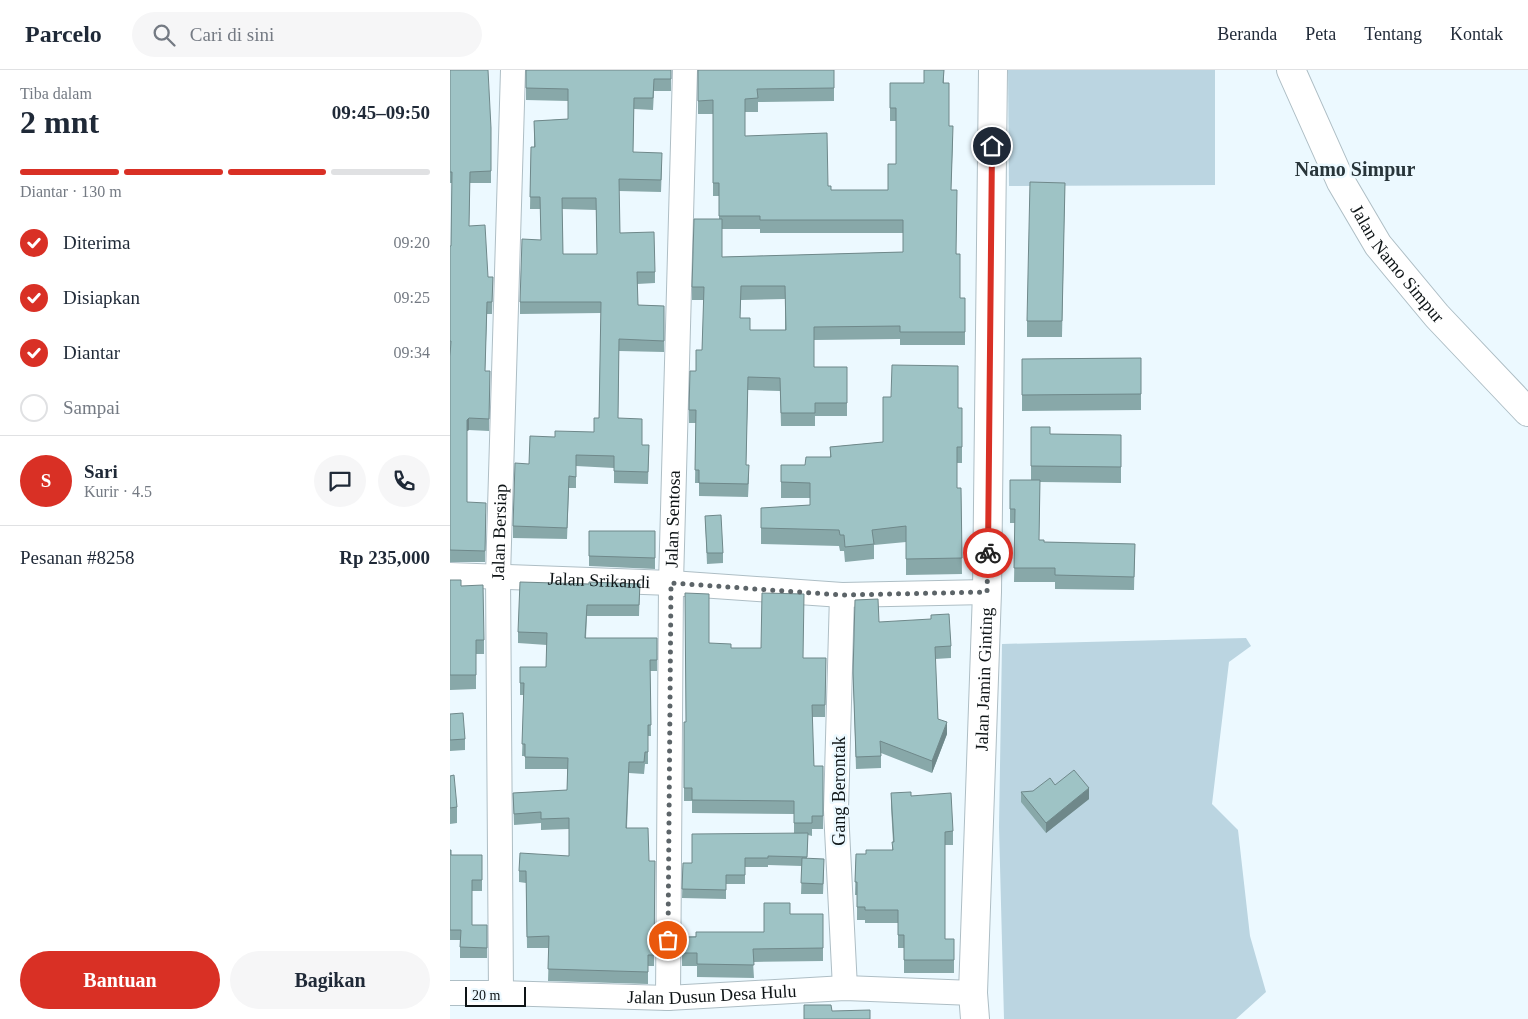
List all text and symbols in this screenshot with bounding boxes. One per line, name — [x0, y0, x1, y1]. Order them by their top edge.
search box — [132, 12, 482, 57]
text: Parcelo — [25, 21, 102, 47]
icon: search — [150, 21, 178, 49]
text: Cari di sini — [190, 24, 274, 45]
text: Beranda — [1217, 24, 1277, 44]
text: Peta — [1305, 24, 1336, 44]
text: Tentang — [1364, 24, 1422, 44]
text: Kontak — [1450, 24, 1503, 44]
text: Tiba dalam — [20, 85, 92, 102]
text: 09:45–09:50 — [332, 102, 430, 123]
text: 2 mnt — [20, 104, 99, 140]
pin — [971, 125, 1013, 167]
icon: home — [978, 132, 1006, 160]
district label: Namo Simpur — [1295, 158, 1415, 181]
text: Diantar · 130 m — [20, 183, 122, 200]
street label: Jalan Namo Simpur — [1346, 201, 1448, 327]
icon: check — [20, 229, 48, 257]
text: Diterima — [63, 232, 131, 253]
text: 09:20 — [394, 234, 430, 251]
icon: check — [20, 284, 48, 312]
text: Disiapkan — [63, 287, 140, 308]
text: 09:25 — [394, 289, 430, 306]
icon: check — [20, 339, 48, 367]
text: Diantar — [63, 342, 120, 363]
text: 09:34 — [394, 344, 430, 361]
text: Sampai — [63, 397, 120, 418]
button: chat — [314, 455, 366, 507]
button: phone — [378, 455, 430, 507]
text: Sari — [84, 461, 118, 482]
text: S — [41, 470, 51, 491]
street label: Jalan Sentosa — [661, 470, 684, 568]
text: Kurir · 4.5 — [84, 483, 152, 500]
street label: Jalan Bersiap — [488, 483, 511, 580]
courier — [963, 528, 1013, 578]
icon: bike — [974, 539, 1002, 567]
text: Pesanan #8258 — [20, 547, 135, 568]
text: Rp 235,000 — [339, 547, 430, 568]
street label: Jalan Srikandi — [547, 569, 651, 592]
street label: Jalan Jamin Ginting — [971, 607, 996, 752]
street label: Gang Berontak — [829, 736, 849, 846]
pin — [647, 919, 689, 961]
icon: bag — [654, 926, 682, 954]
button: Bantuan — [20, 951, 220, 1009]
button: Bagikan — [230, 951, 430, 1009]
street label: Jalan Dusun Desa Hulu — [627, 981, 797, 1008]
scale bar — [465, 984, 526, 1007]
text: 20 m — [472, 988, 500, 1003]

